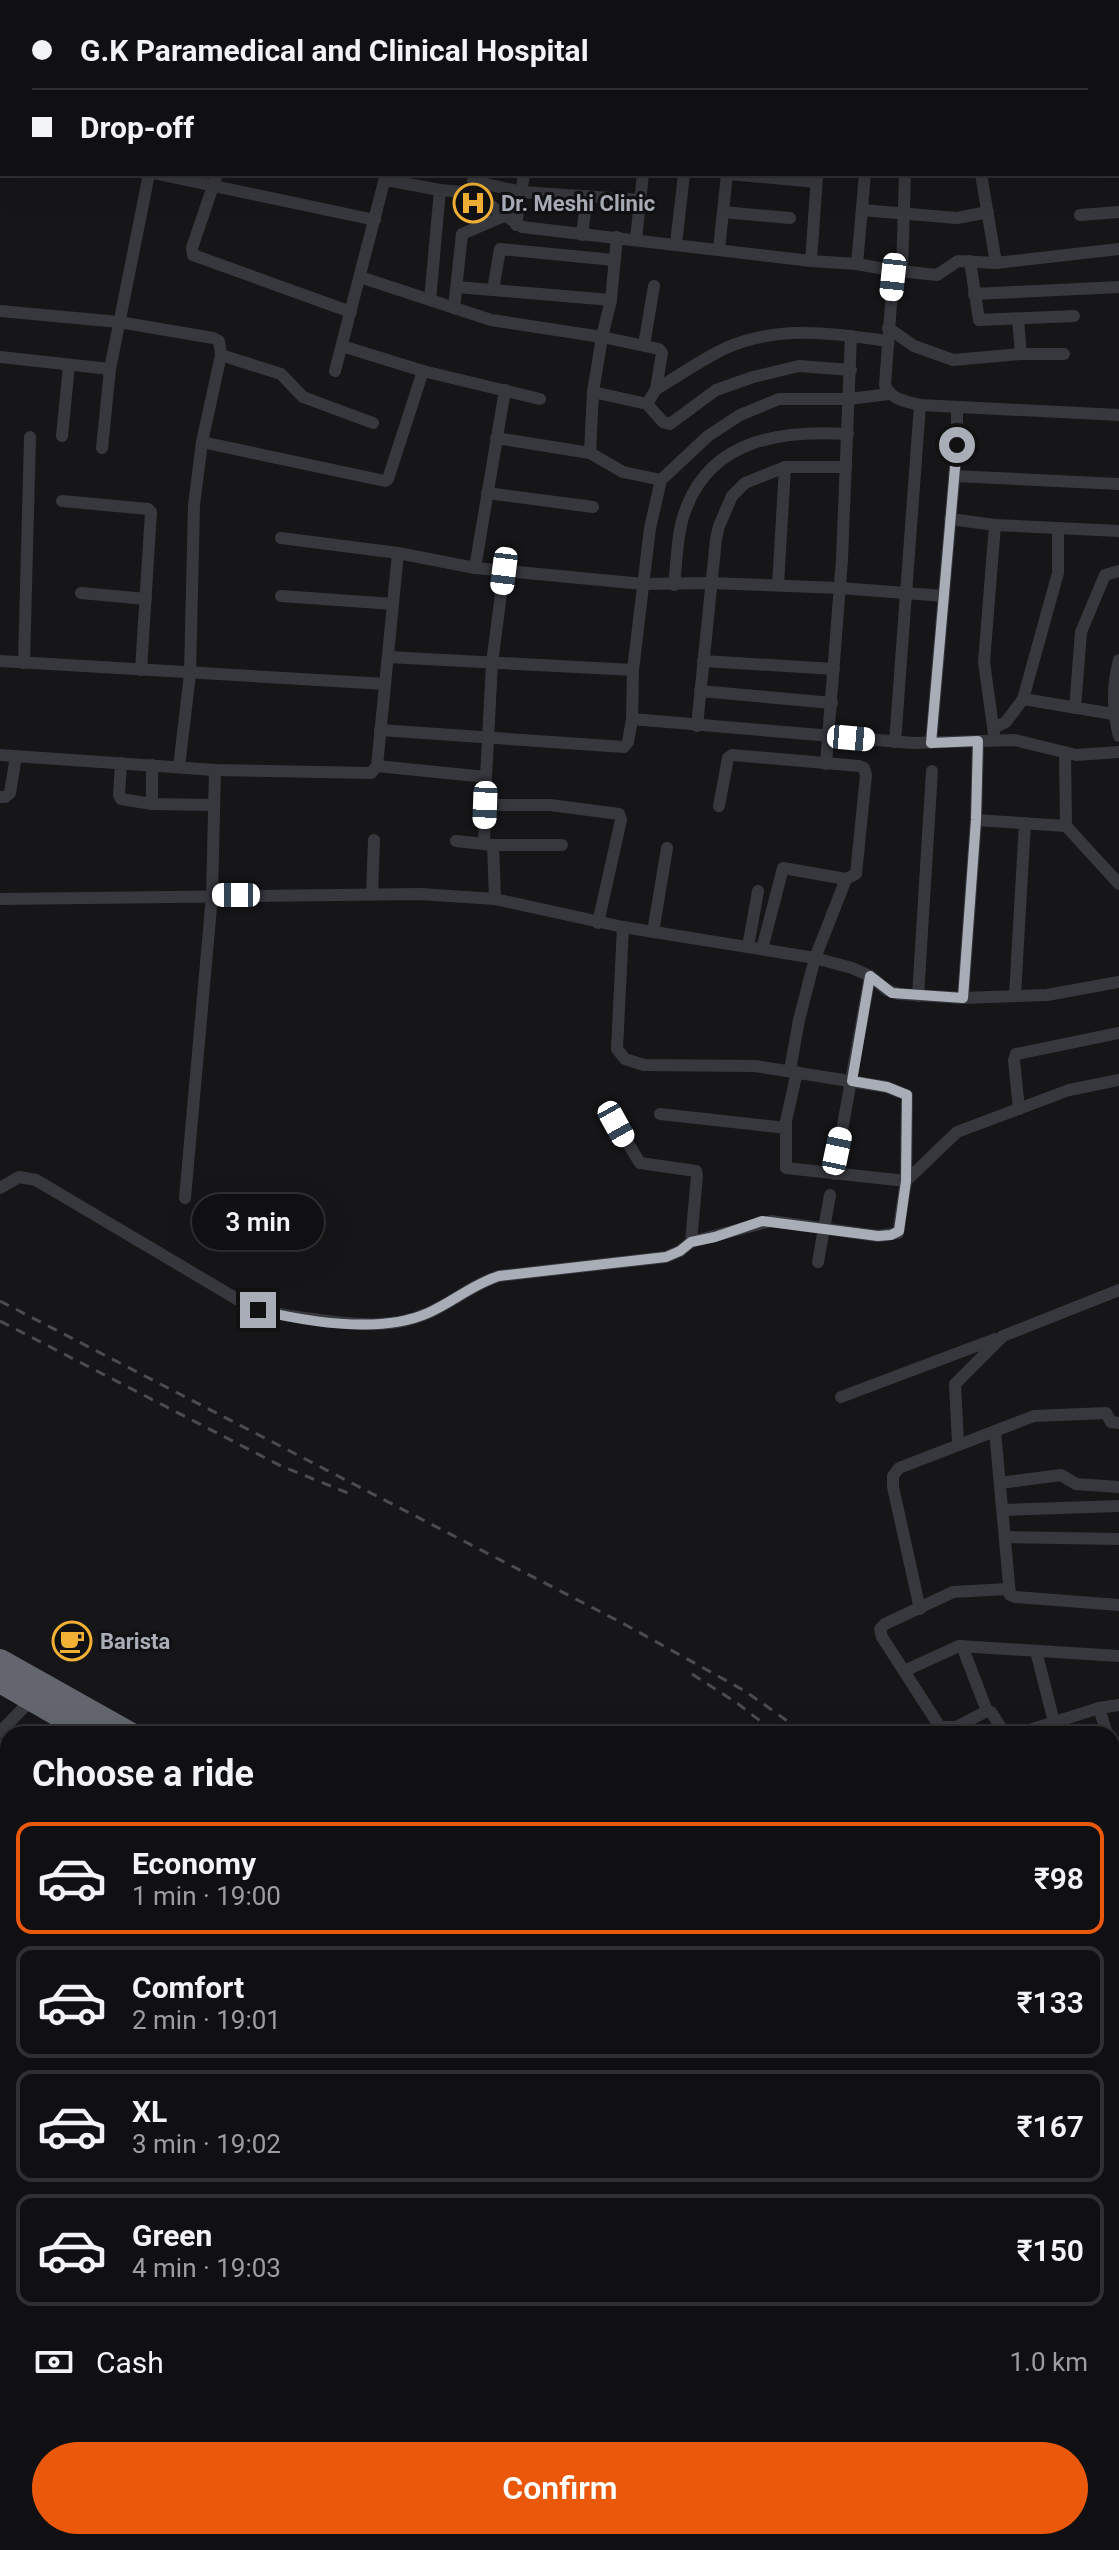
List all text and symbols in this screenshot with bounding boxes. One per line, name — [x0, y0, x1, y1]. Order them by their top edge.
text: G.K Paramedical and Clinical Hospital — [80, 33, 589, 68]
text: Drop-off — [80, 110, 194, 145]
hospital icon: Dr. Meshi Clinic — [452, 182, 494, 224]
place label: Dr. Meshi Clinic — [501, 191, 655, 216]
car — [879, 252, 907, 302]
route start — [939, 427, 975, 463]
car — [489, 546, 519, 596]
car — [826, 724, 876, 752]
car — [472, 781, 498, 829]
car — [212, 883, 260, 907]
car — [594, 1097, 638, 1151]
car — [820, 1125, 854, 1177]
callout: 3 min — [192, 1194, 324, 1250]
text: 3 min — [225, 1207, 291, 1237]
route end — [240, 1292, 276, 1328]
cafe icon: Barista — [51, 1620, 93, 1662]
place label: Barista — [100, 1629, 170, 1654]
text: Choose a ride — [32, 1753, 254, 1795]
icon: car — [36, 1842, 108, 1914]
text: Economy — [132, 1846, 256, 1881]
text: ₹98 — [1034, 1861, 1084, 1896]
text: 1 min · 19:00 — [132, 1881, 281, 1911]
icon: car — [36, 1966, 108, 2038]
text: Comfort — [132, 1970, 244, 2005]
text: ₹133 — [1017, 1985, 1084, 2020]
text: 2 min · 19:01 — [132, 2005, 281, 2035]
icon: car — [36, 2090, 108, 2162]
text: XL — [132, 2094, 167, 2129]
text: ₹167 — [1017, 2109, 1084, 2144]
text: 3 min · 19:02 — [132, 2129, 281, 2159]
icon: car — [36, 2214, 108, 2286]
text: Green — [132, 2218, 212, 2253]
text: ₹150 — [1017, 2233, 1084, 2268]
text: 4 min · 19:03 — [132, 2253, 281, 2283]
icon: cash — [32, 2340, 76, 2384]
text: Cash — [96, 2345, 164, 2380]
text: 1.0 km — [1009, 2347, 1088, 2377]
button: Confirm — [32, 2442, 1088, 2534]

